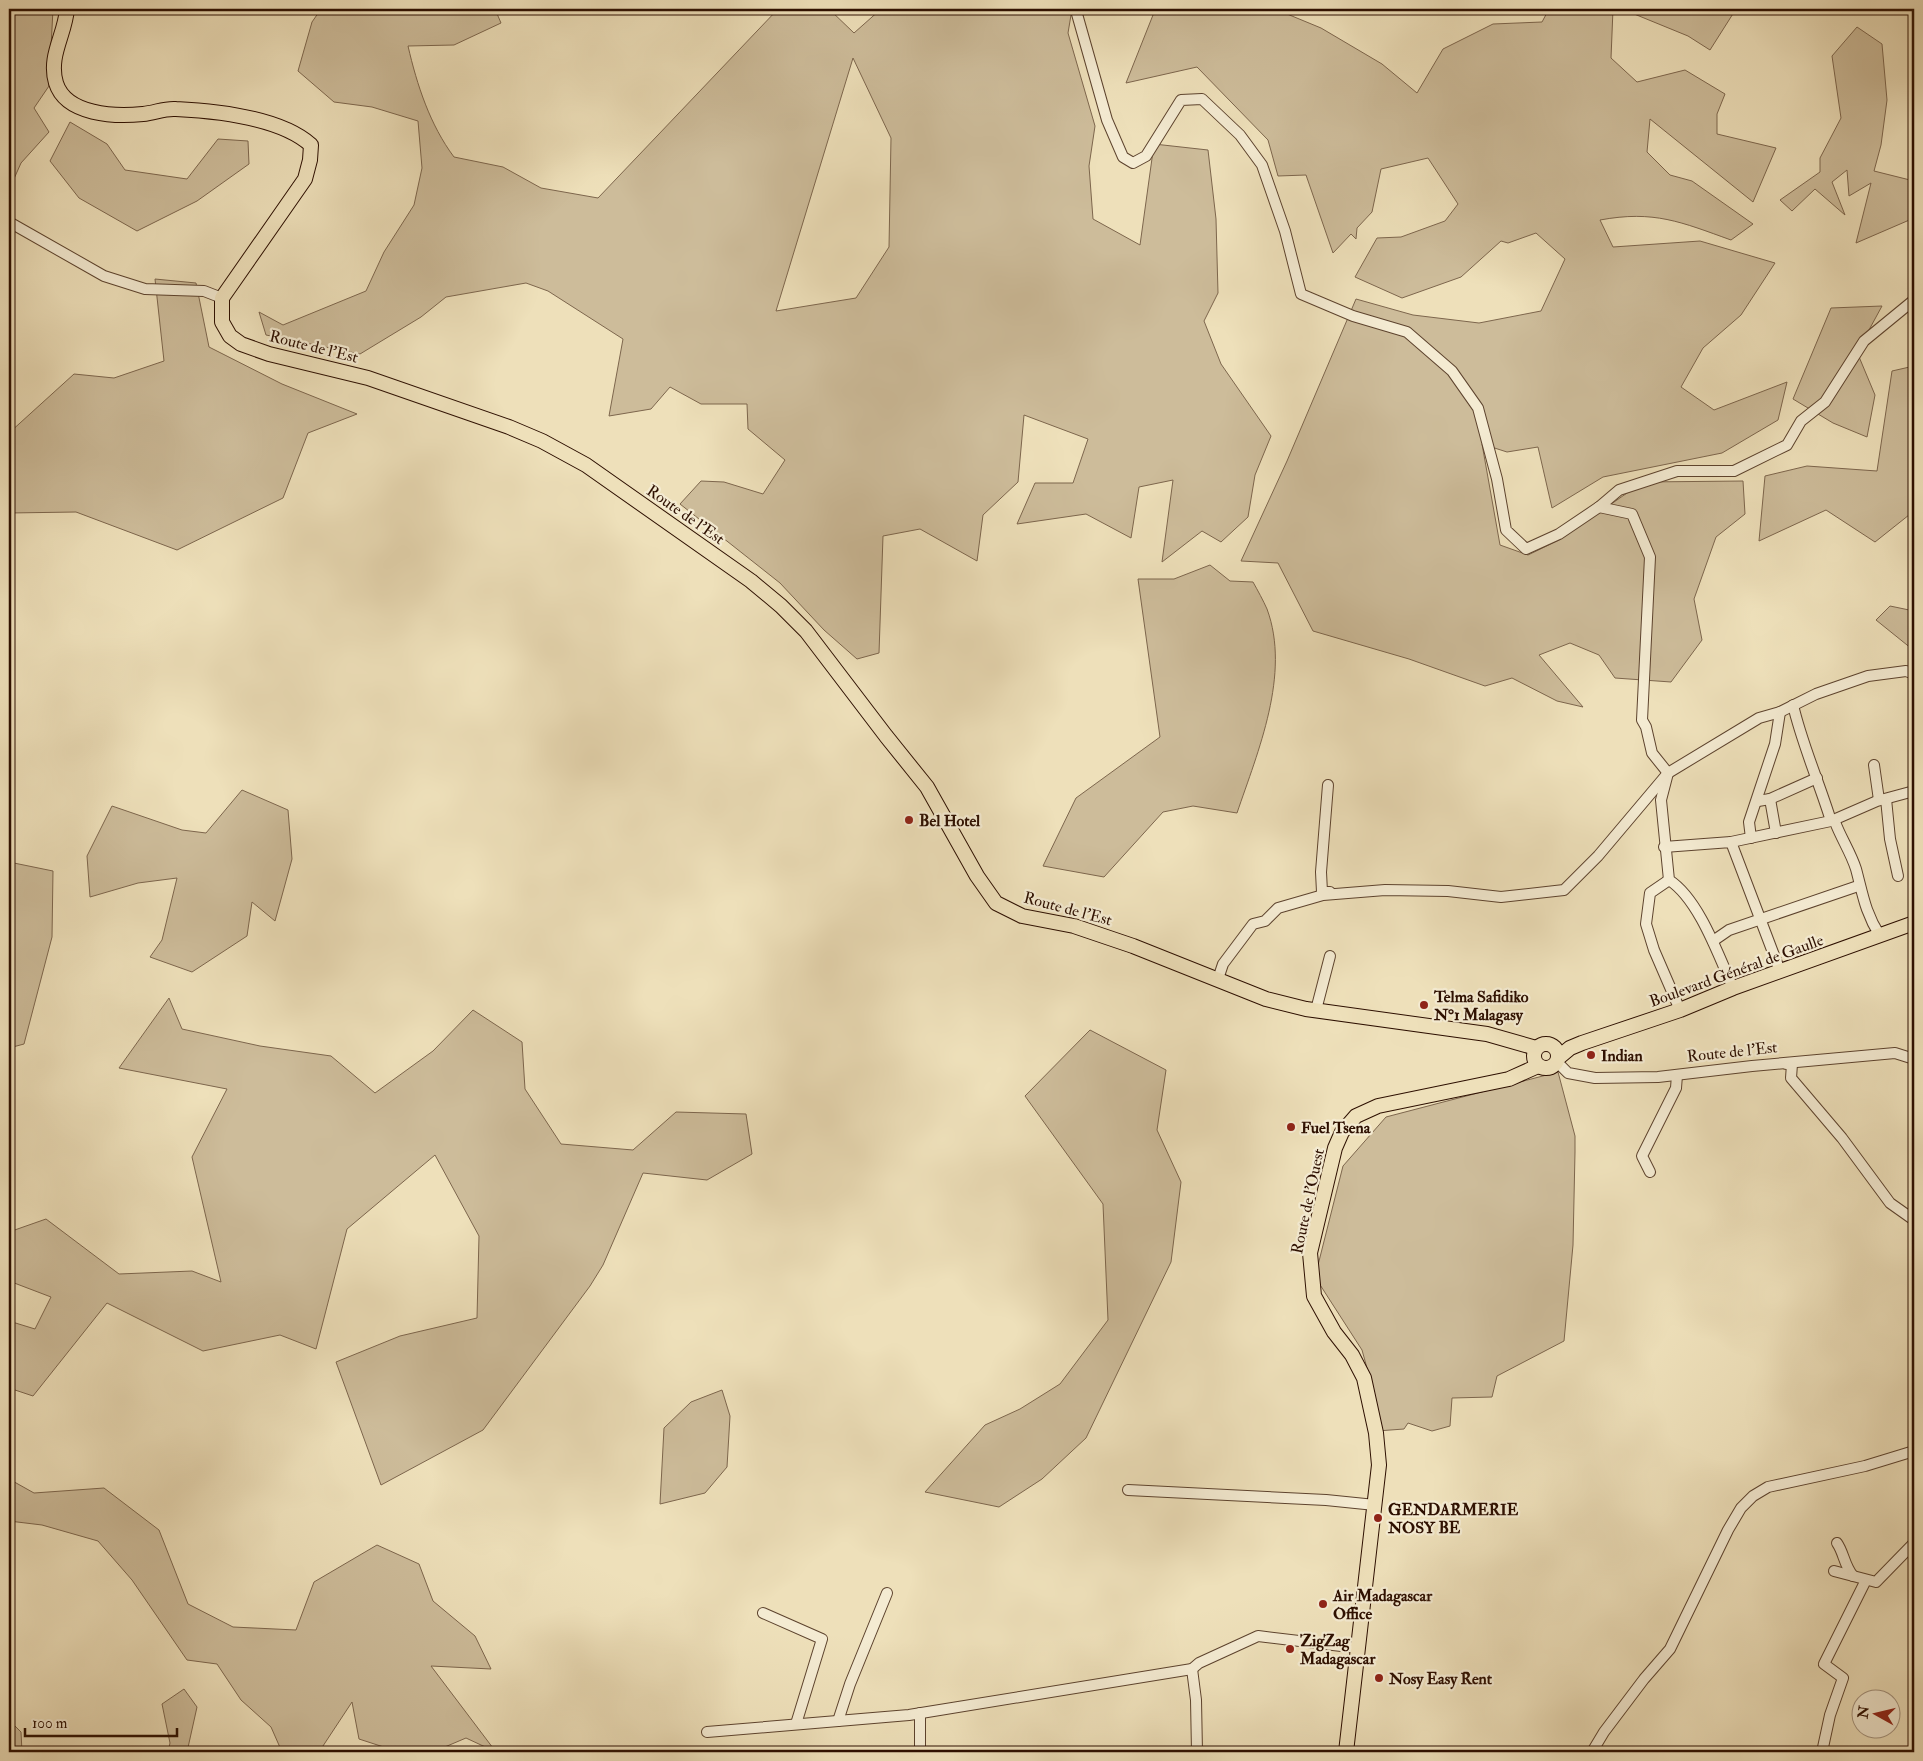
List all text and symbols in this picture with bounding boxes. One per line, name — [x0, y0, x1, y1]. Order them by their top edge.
street label: Route de l'Est — [267, 326, 360, 368]
street label: Route de l'Est — [643, 481, 728, 549]
place label: Bel Hotel — [919, 811, 981, 831]
marker: Bel Hotel — [903, 814, 915, 826]
street label: Route de l'Est — [1021, 888, 1114, 930]
street label: Boulevard Général de Gaulle — [1647, 930, 1826, 1012]
place label: Telma Safidiko N°1 Malagasy — [1433, 987, 1529, 1026]
marker: Telma Safidiko N°1 Malagasy — [1418, 999, 1430, 1011]
street label: Route de l'Est — [1686, 1037, 1778, 1067]
place label: Indian — [1601, 1046, 1643, 1066]
marker: Indian — [1585, 1049, 1597, 1061]
place label: Fuel Tsena — [1301, 1118, 1371, 1138]
marker: Fuel Tsena — [1285, 1121, 1297, 1133]
street label: Route de l'Ouest — [1287, 1147, 1329, 1256]
place label: GENDARMERIE NOSY BE — [1387, 1500, 1519, 1538]
marker: GENDARMERIE NOSY BE — [1372, 1512, 1384, 1524]
place label: Air Madagascar Office — [1332, 1586, 1433, 1624]
marker: Air Madagascar Office — [1317, 1598, 1329, 1610]
place label: ZigZag Madagascar — [1299, 1631, 1376, 1670]
marker: ZigZag Madagascar — [1284, 1643, 1296, 1655]
place label: Nosy Easy Rent — [1388, 1669, 1493, 1690]
marker: Nosy Easy Rent — [1373, 1672, 1385, 1684]
north arrow — [1850, 1688, 1900, 1738]
text: N — [1854, 1704, 1873, 1721]
scale bar — [25, 1706, 178, 1738]
text: 100 m — [32, 1714, 68, 1733]

